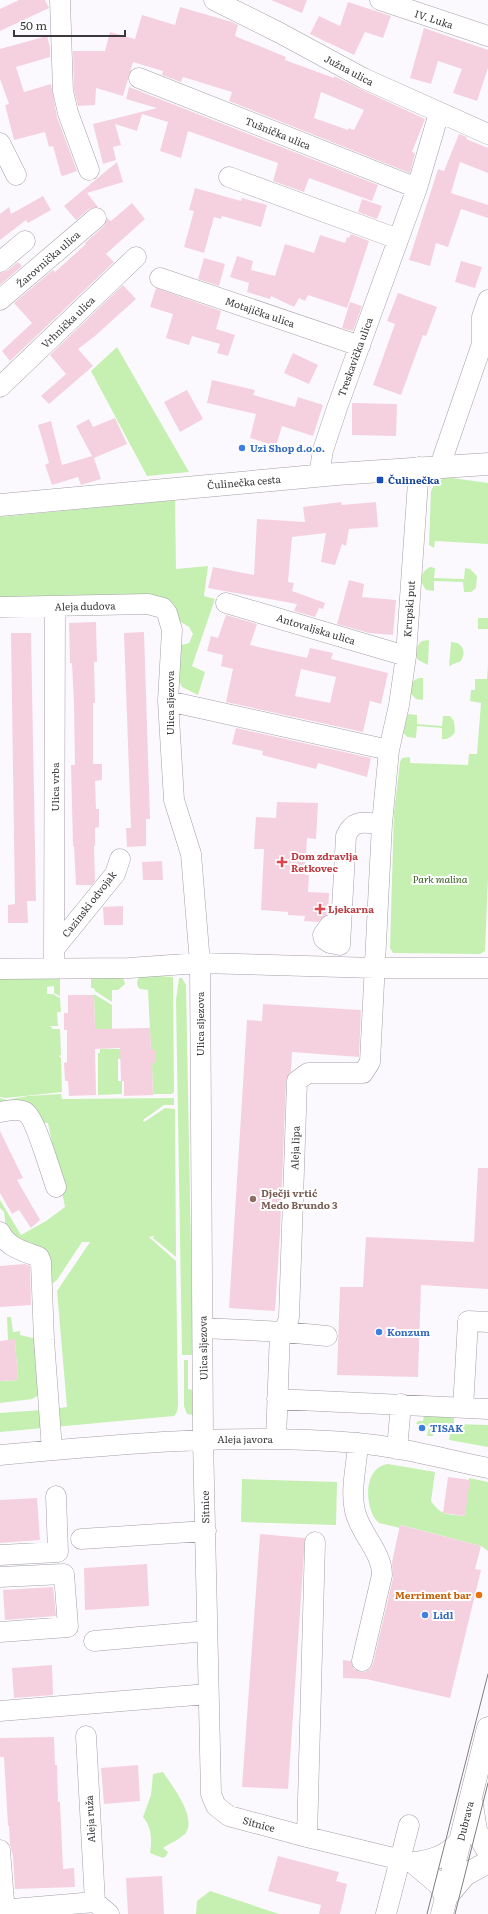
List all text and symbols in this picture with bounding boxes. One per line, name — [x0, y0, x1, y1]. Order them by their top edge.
street label: IV. Luka — [413, 5, 456, 32]
scale bar — [14, 12, 125, 38]
text: 50 m — [20, 16, 47, 34]
street label: Južna ulica — [322, 50, 377, 89]
street label: Tušnička ulica — [243, 113, 314, 153]
street label: Žarovnička ulica — [13, 226, 83, 290]
street label: Vrhnička ulica — [37, 292, 98, 351]
street label: Motajička ulica — [223, 293, 298, 331]
street label: Treskavička ulica — [333, 314, 376, 399]
place label: Uzi Shop d.o.o. — [250, 440, 325, 455]
marker: Uzi Shop d.o.o. — [237, 443, 247, 453]
street label: Čulinečka cesta — [207, 471, 282, 492]
place label: Čulinečka — [388, 472, 440, 487]
marker: Čulinečka — [375, 475, 385, 485]
street label: Krupski put — [399, 580, 418, 638]
street label: Aleja dudova — [54, 597, 116, 614]
street label: Antovaljska ulica — [275, 609, 358, 648]
street label: Ulica sljezova — [162, 670, 177, 735]
street label: Ulica vrba — [47, 762, 62, 812]
place label: Dom zdravlja Retkovec — [291, 848, 358, 875]
marker: Dom zdravlja Retkovec — [276, 856, 288, 868]
street label: Cazinski odvojak — [58, 867, 120, 940]
park label: Park malina — [413, 871, 468, 886]
place label: Ljekarna — [328, 901, 374, 916]
marker: Ljekarna — [315, 904, 325, 914]
street label: Ulica sljezova — [192, 991, 207, 1056]
street label: Aleja lipa — [286, 1125, 303, 1170]
place label: Dječji vrtić Medo Brundo 3 — [261, 1185, 338, 1212]
marker: Dječji vrtić Medo Brundo 3 — [248, 1194, 258, 1204]
street label: Ulica sljezova — [194, 1315, 211, 1380]
place label: Konzum — [387, 1324, 430, 1339]
marker: Konzum — [374, 1327, 384, 1337]
place label: TISAK — [430, 1420, 463, 1435]
marker: TISAK — [417, 1423, 427, 1433]
street label: Aleja javora — [217, 1431, 273, 1446]
street label: Sitnice — [197, 1490, 212, 1524]
place label: Merriment bar — [395, 1587, 472, 1602]
marker: Merriment bar — [474, 1590, 484, 1600]
place label: Lidl — [433, 1607, 454, 1622]
marker: Lidl — [420, 1610, 430, 1620]
street label: Aleja ruža — [81, 1794, 98, 1843]
street label: Dubrava — [452, 1799, 477, 1842]
street label: Sitnice — [241, 1812, 277, 1835]

